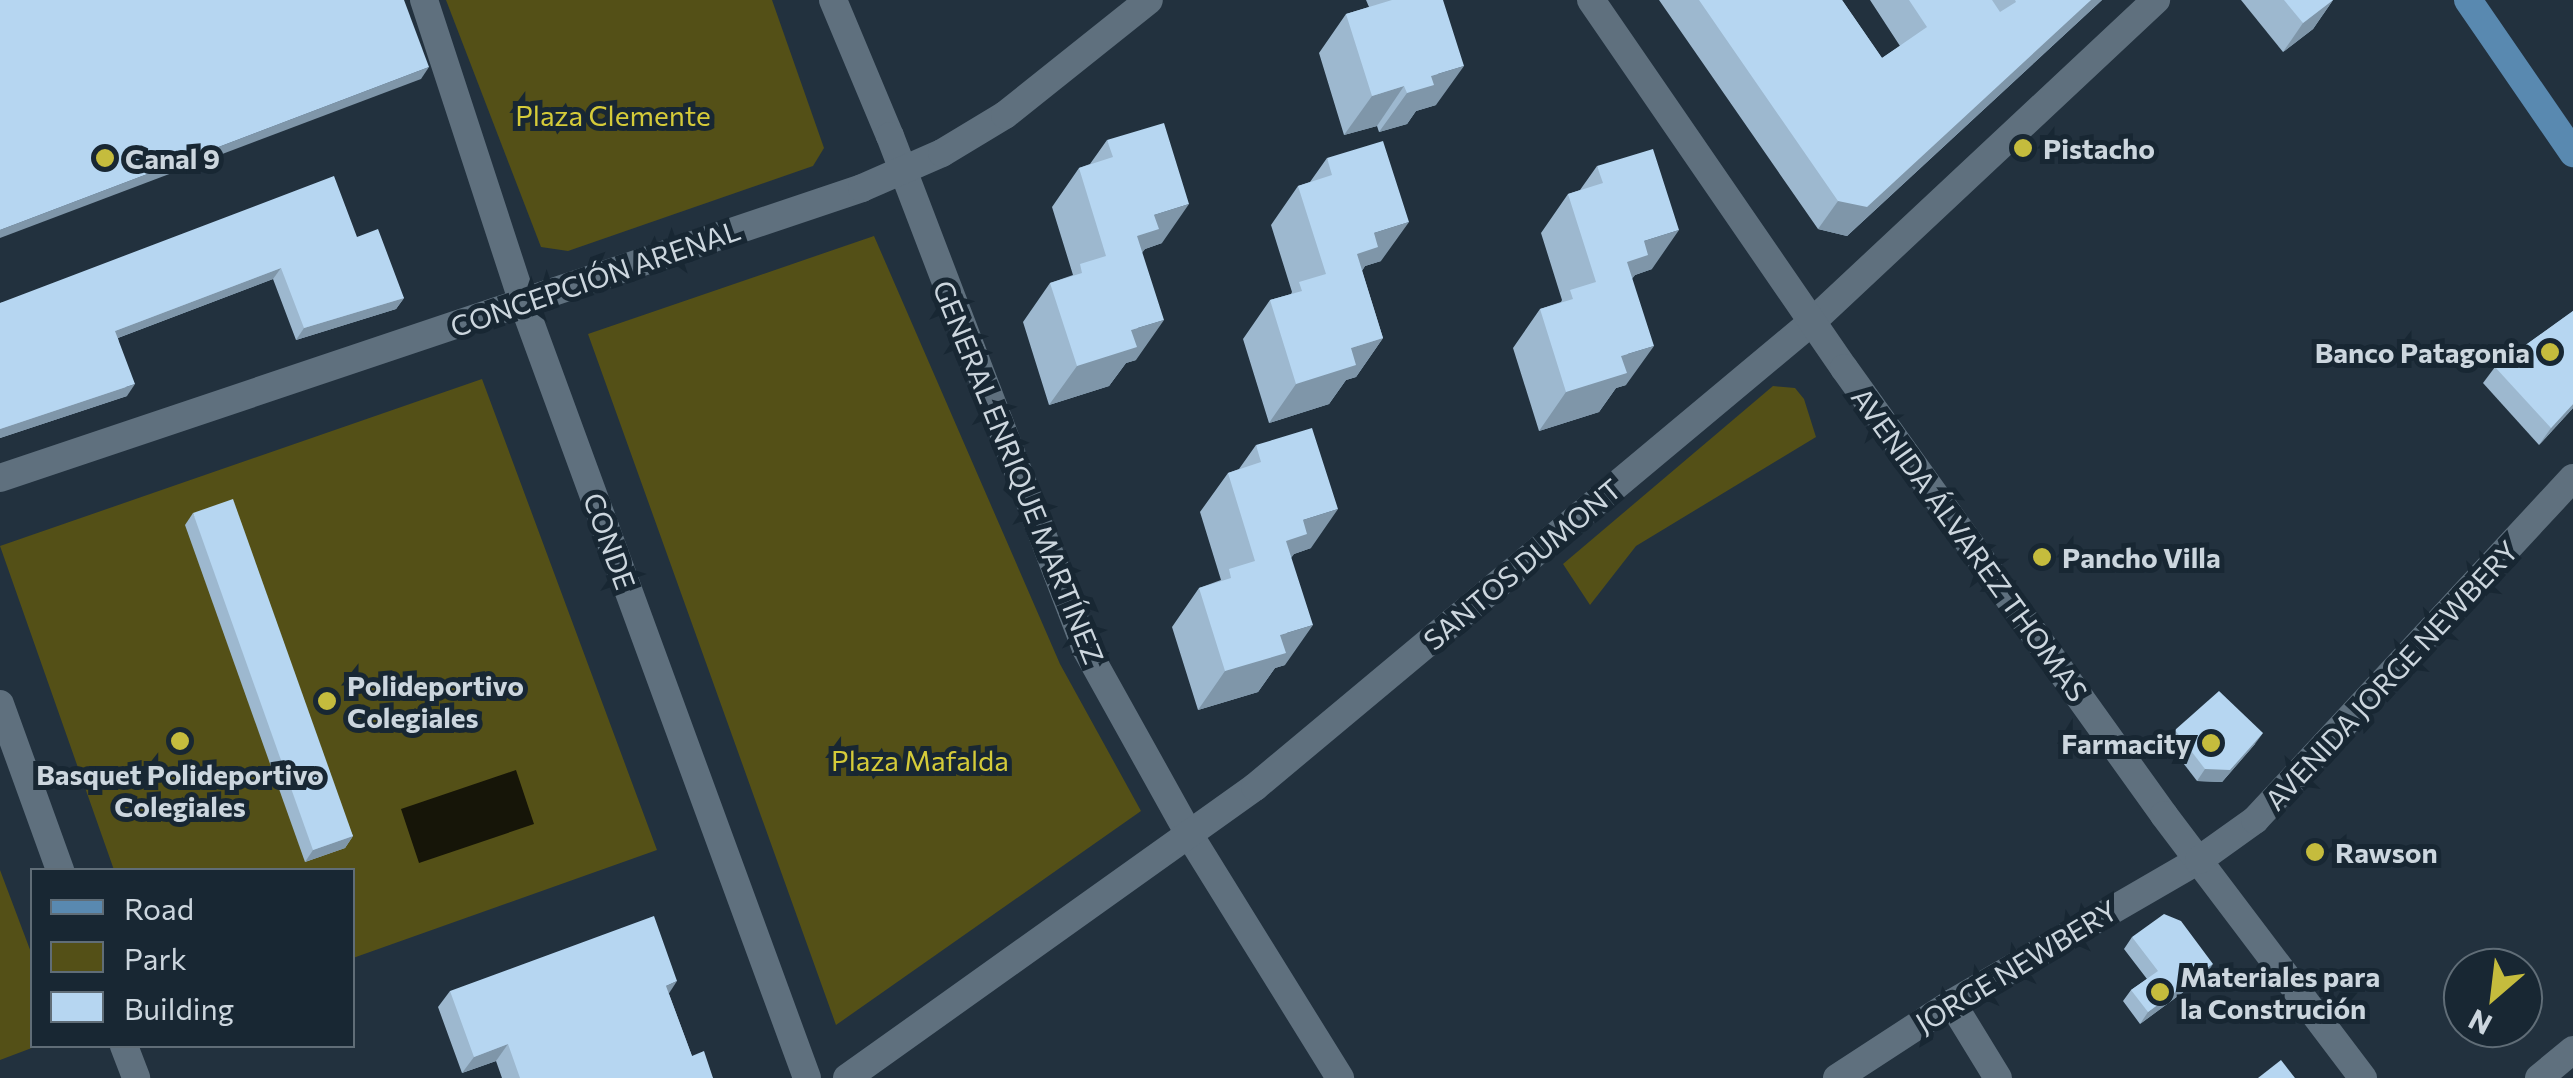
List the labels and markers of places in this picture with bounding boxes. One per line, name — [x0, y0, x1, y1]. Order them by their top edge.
place label: Pistacho — [2043, 131, 2155, 165]
marker: Pistacho — [2012, 137, 2034, 159]
place label: Canal 9 — [125, 141, 220, 175]
marker: Canal 9 — [94, 147, 116, 169]
place label: Banco Patagonia — [2315, 335, 2530, 369]
marker: Banco Patagonia — [2539, 341, 2561, 363]
place label: Pancho Villa — [2062, 540, 2221, 574]
marker: Pancho Villa — [2031, 546, 2053, 568]
place label: Polideportivo Colegiales — [347, 668, 524, 734]
marker: Polideportivo Colegiales — [316, 690, 338, 712]
place label: Farmacity — [2061, 726, 2191, 760]
marker: Basquet Polideportivo Colegiales — [169, 730, 191, 752]
marker: Farmacity — [2200, 732, 2222, 754]
place label: Basquet Polideportivo Colegiales — [36, 757, 324, 823]
place label: Rawson — [2335, 835, 2438, 869]
marker: Rawson — [2304, 841, 2326, 863]
place label: Materiales para la Construción — [2180, 959, 2380, 1025]
marker: Materiales para la Construción — [2149, 981, 2171, 1003]

